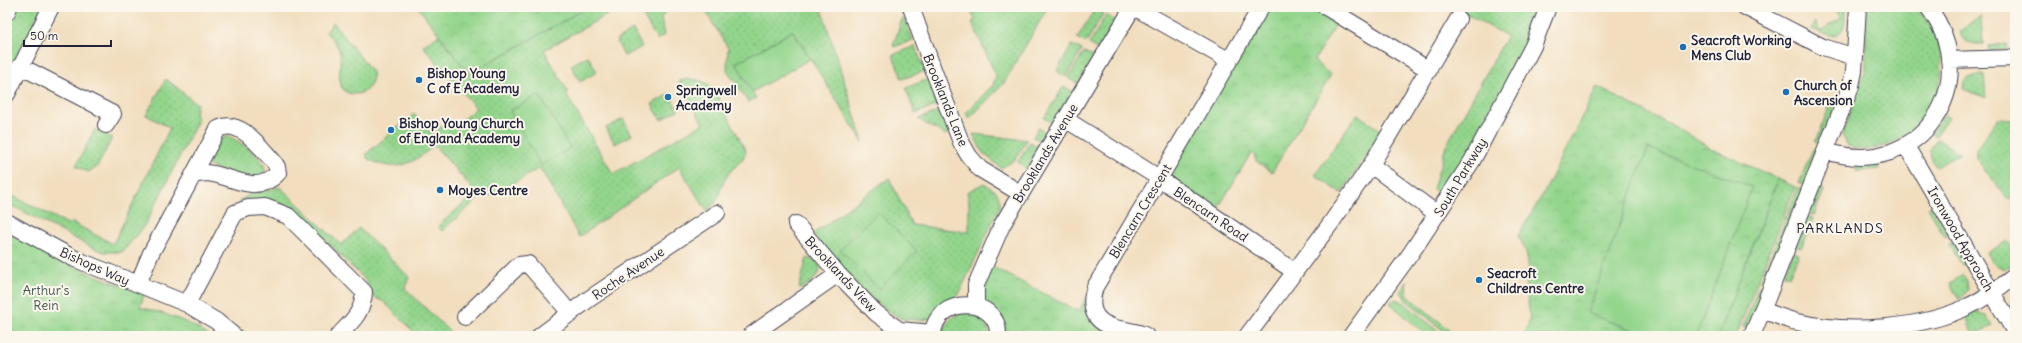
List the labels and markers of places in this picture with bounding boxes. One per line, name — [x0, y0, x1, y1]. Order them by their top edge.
place label: Seacroft Working Mens Club — [1691, 32, 1792, 64]
marker: Seacroft Working Mens Club — [1678, 42, 1688, 52]
place label: Bishop Young C of E Academy — [427, 65, 520, 97]
marker: Bishop Young C of E Academy — [414, 75, 424, 85]
place label: Church of Ascension — [1794, 77, 1853, 109]
place label: Springwell Academy — [676, 82, 737, 114]
marker: Church of Ascension — [1781, 87, 1791, 97]
marker: Springwell Academy — [663, 92, 673, 102]
place label: Bishop Young Church of England Academy — [399, 115, 524, 147]
marker: Bishop Young Church of England Academy — [386, 125, 396, 135]
place label: Moyes Centre — [448, 182, 528, 199]
marker: Moyes Centre — [435, 185, 445, 195]
place label: Seacroft Childrens Centre — [1487, 265, 1584, 297]
marker: Seacroft Childrens Centre — [1474, 275, 1484, 285]

